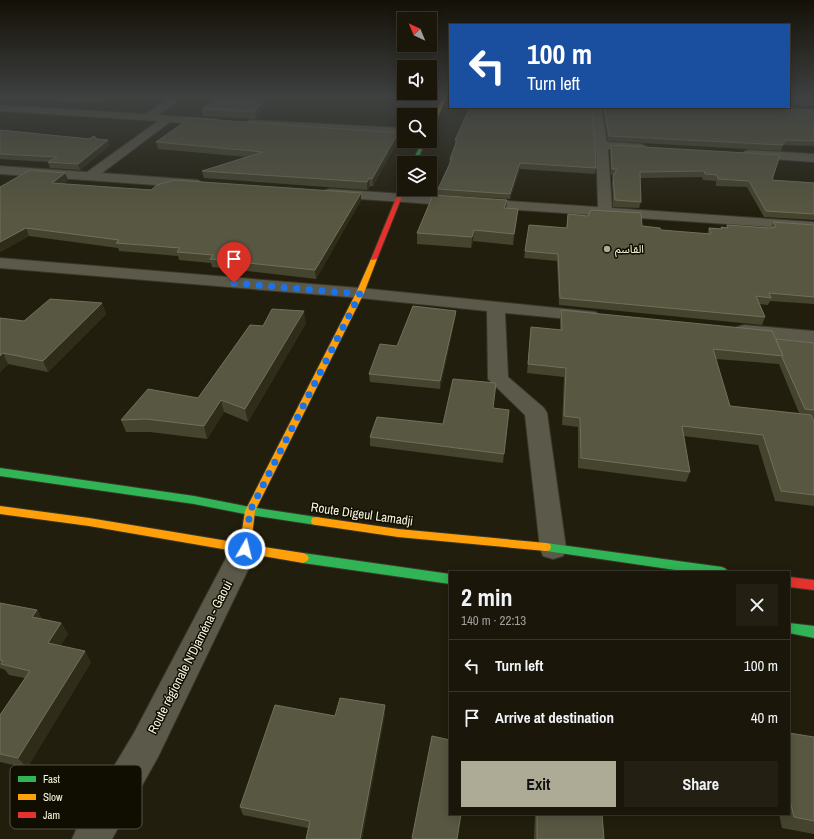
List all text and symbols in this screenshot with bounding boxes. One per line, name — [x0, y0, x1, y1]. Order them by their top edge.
north arrow — [397, 12, 437, 52]
map controls — [397, 12, 437, 196]
text: 100 m — [527, 35, 592, 73]
icon: left — [461, 40, 513, 92]
button: sound — [397, 60, 437, 100]
text: Turn left — [527, 71, 580, 96]
button: search — [397, 108, 437, 148]
button: layers — [397, 156, 437, 196]
pin — [217, 242, 251, 283]
place label: القاسم — [615, 242, 644, 258]
marker: القاسم — [602, 244, 612, 254]
icon: arrive — [223, 248, 245, 270]
street label: Route Digeul Lamadji — [310, 498, 414, 530]
position arrow — [224, 528, 266, 570]
street label: Route régionale N'Djaména - Gaoui — [144, 577, 236, 736]
text: 2 min — [461, 581, 512, 613]
button: close — [736, 584, 778, 626]
text: 140 m · 22:13 — [461, 612, 526, 629]
icon: left — [461, 655, 483, 677]
text: Turn left — [495, 655, 543, 676]
text: 100 m — [744, 655, 778, 676]
icon: arrive — [461, 707, 483, 729]
text: Arrive at destination — [495, 707, 614, 728]
text: 40 m — [751, 707, 778, 728]
button: Exit — [461, 761, 616, 807]
button: Share — [624, 761, 778, 807]
legend — [10, 765, 142, 829]
text: Fast — [43, 772, 61, 786]
text: Slow — [43, 790, 63, 804]
text: Jam — [43, 808, 60, 822]

